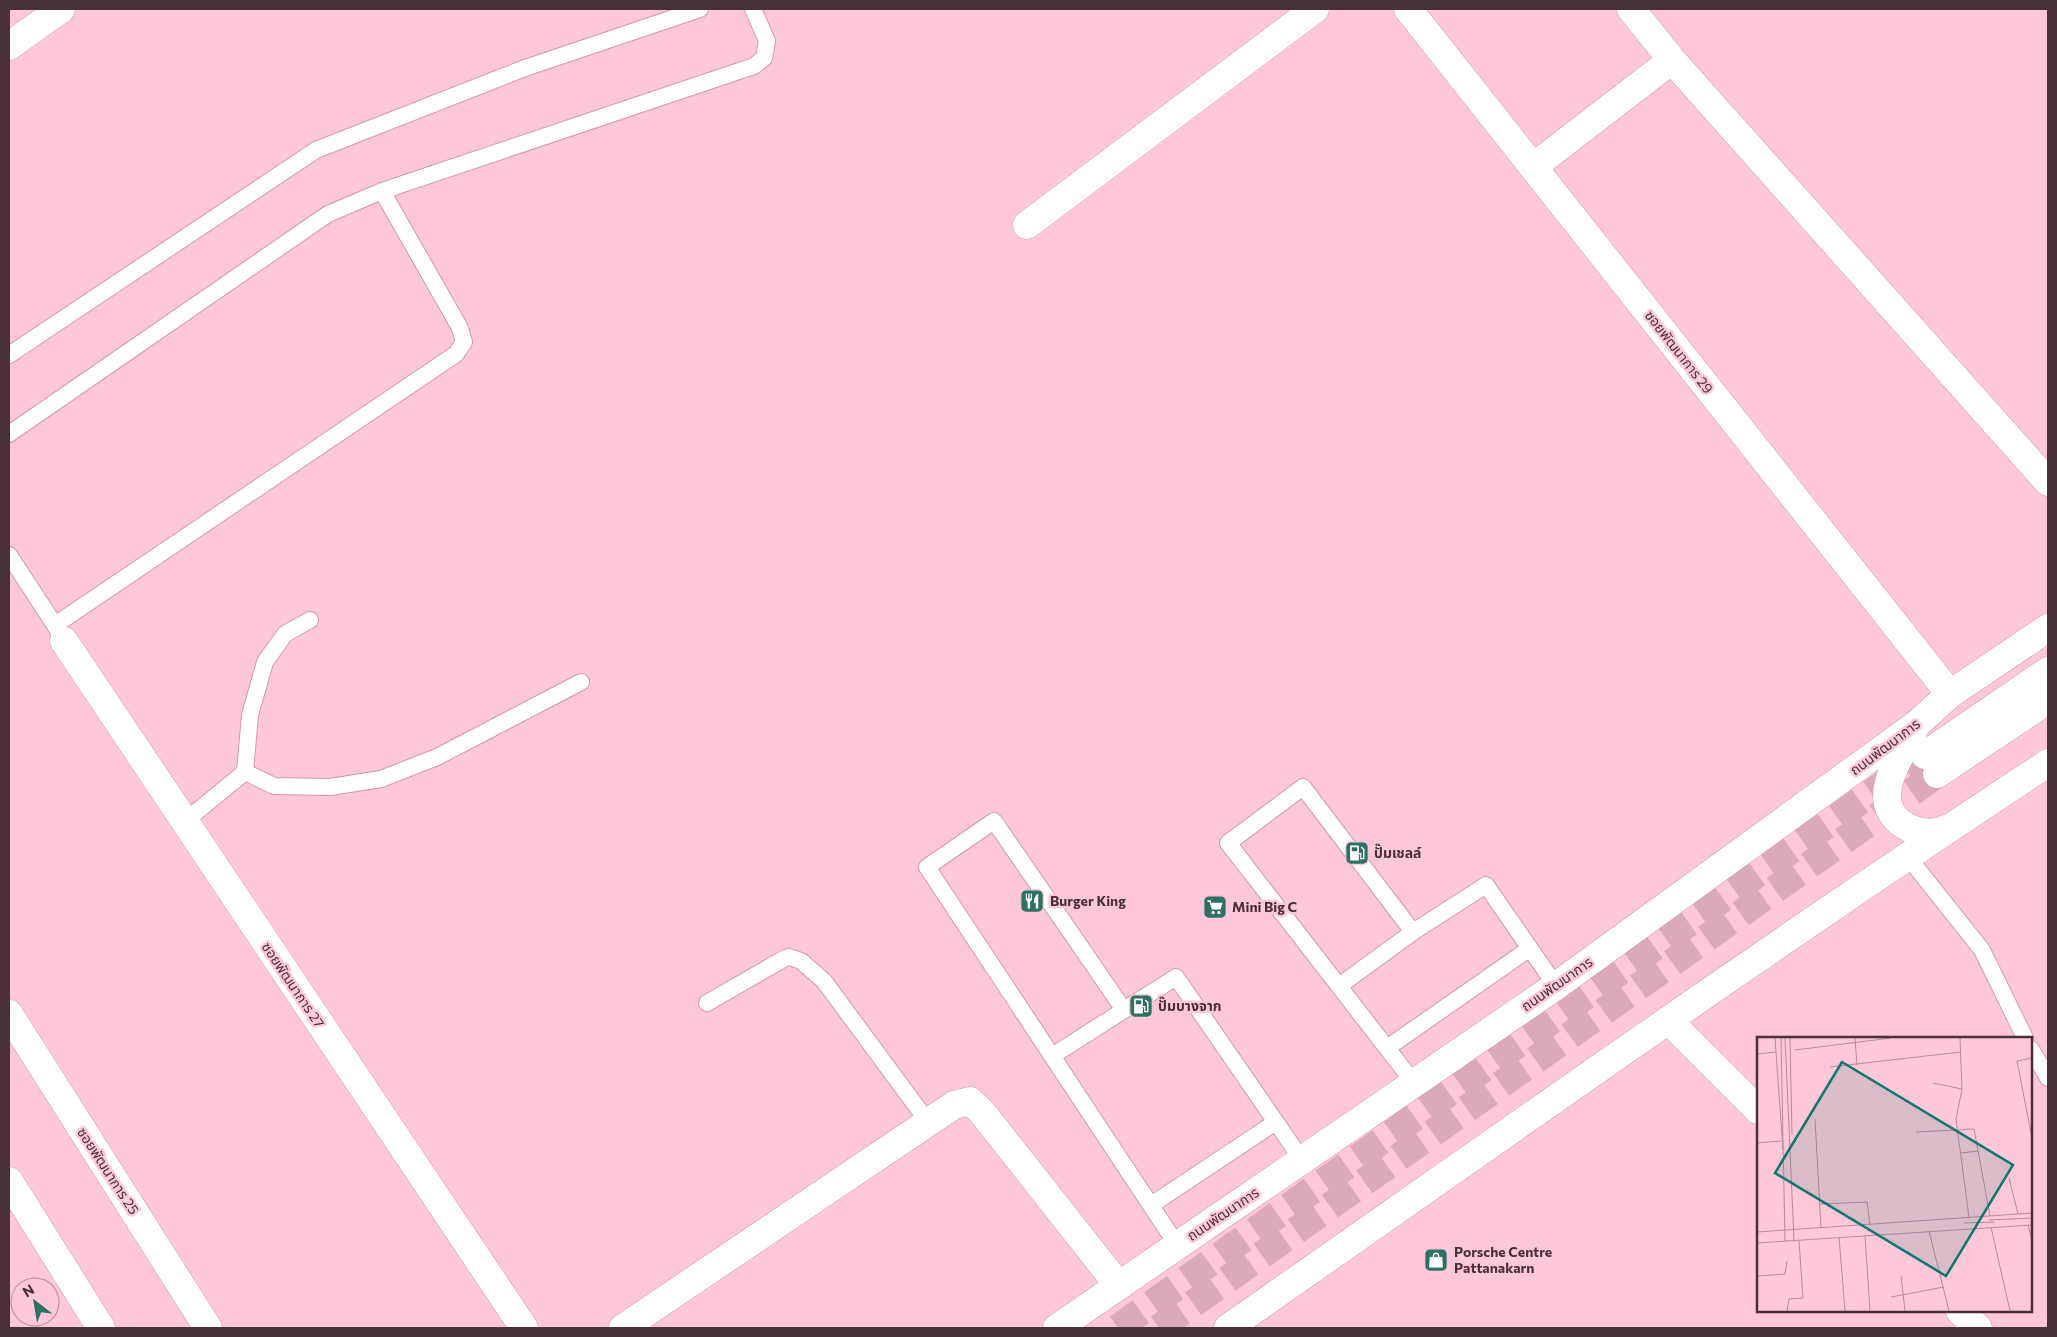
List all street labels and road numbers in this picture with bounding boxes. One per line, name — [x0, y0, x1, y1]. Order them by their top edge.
street label: ซอยพัฒนาการ 29 — [1642, 307, 1717, 397]
street label: ถนนพัฒนาการ — [1846, 715, 1923, 778]
street label: ซอยพัฒนาการ 27 — [259, 939, 328, 1031]
street label: ถนนพัฒนาการ — [1518, 953, 1596, 1014]
street label: ซอยพัฒนาการ 25 — [74, 1124, 143, 1217]
street label: ถนนพัฒนาการ — [1183, 1183, 1262, 1244]

